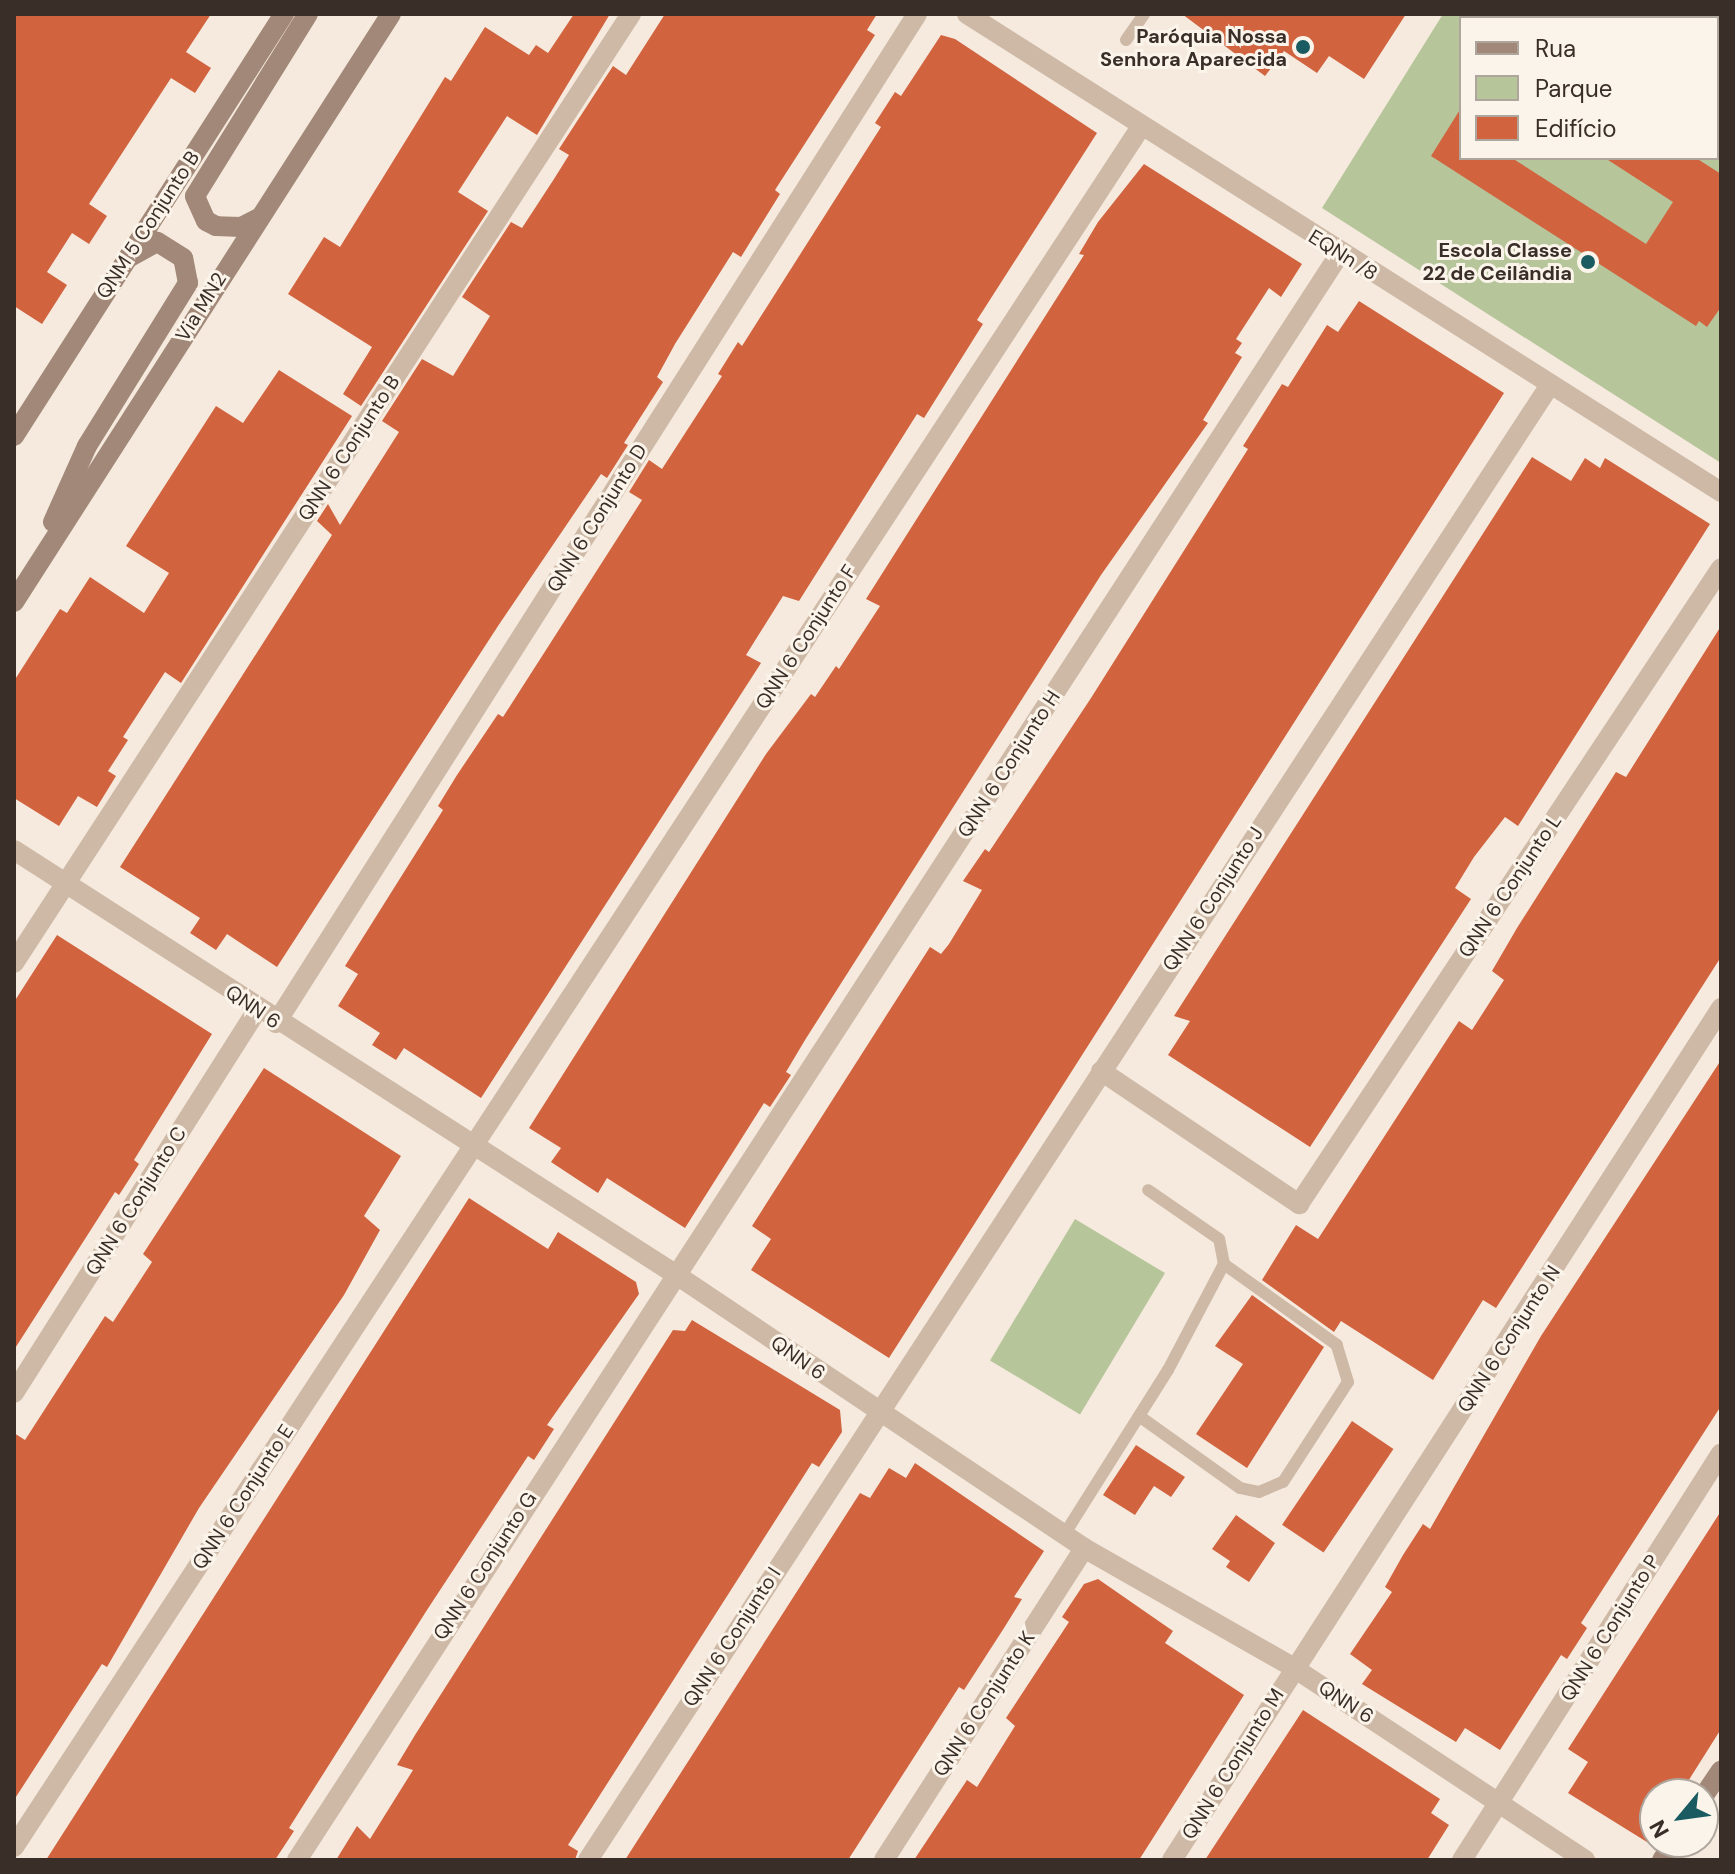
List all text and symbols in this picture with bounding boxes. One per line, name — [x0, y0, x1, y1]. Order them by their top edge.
legend — [1459, 16, 1719, 160]
place label: Paróquia Nossa Senhora Aparecida — [1100, 24, 1287, 71]
text: Rua — [1535, 33, 1576, 64]
marker: Paróquia Nossa Senhora Aparecida — [1294, 38, 1312, 56]
text: Parque — [1535, 73, 1612, 104]
text: Edifício — [1535, 113, 1617, 144]
street label: QNM 5 Conjunto B — [91, 147, 205, 303]
street label: EQNn /8 — [1304, 224, 1382, 286]
place label: Escola Classe 22 de Ceilândia — [1422, 238, 1572, 285]
marker: Escola Classe 22 de Ceilândia — [1579, 253, 1597, 271]
street label: Via MN2 — [171, 268, 231, 346]
street label: QNN 6 Conjunto B — [293, 371, 405, 525]
street label: QNN 6 Conjunto D — [542, 439, 652, 597]
street label: QNN 6 Conjunto F — [750, 560, 862, 714]
street label: QNN 6 Conjunto H — [953, 686, 1065, 842]
street label: QNN 6 Conjunto L — [1453, 810, 1567, 962]
street label: QNN 6 Conjunto J — [1158, 823, 1268, 975]
street label: QNN 6 — [221, 980, 285, 1034]
street label: QNN 6 Conjunto C — [81, 1122, 191, 1280]
street label: QNN 6 Conjunto N — [1453, 1261, 1565, 1417]
street label: QNN 6 — [766, 1331, 830, 1385]
street label: QNN 6 Conjunto E — [187, 1420, 299, 1574]
street label: QNN 6 Conjunto G — [428, 1487, 542, 1645]
street label: QNN 6 Conjunto P — [1555, 1550, 1665, 1706]
street label: QNN 6 Conjunto I — [678, 1563, 786, 1711]
street label: QNN 6 Conjunto K — [928, 1627, 1040, 1781]
street label: QNN 6 — [1314, 1675, 1378, 1729]
street label: QNN 6 Conjunto M — [1177, 1684, 1289, 1844]
north arrow — [1639, 1778, 1719, 1858]
text: N — [1643, 1815, 1676, 1843]

